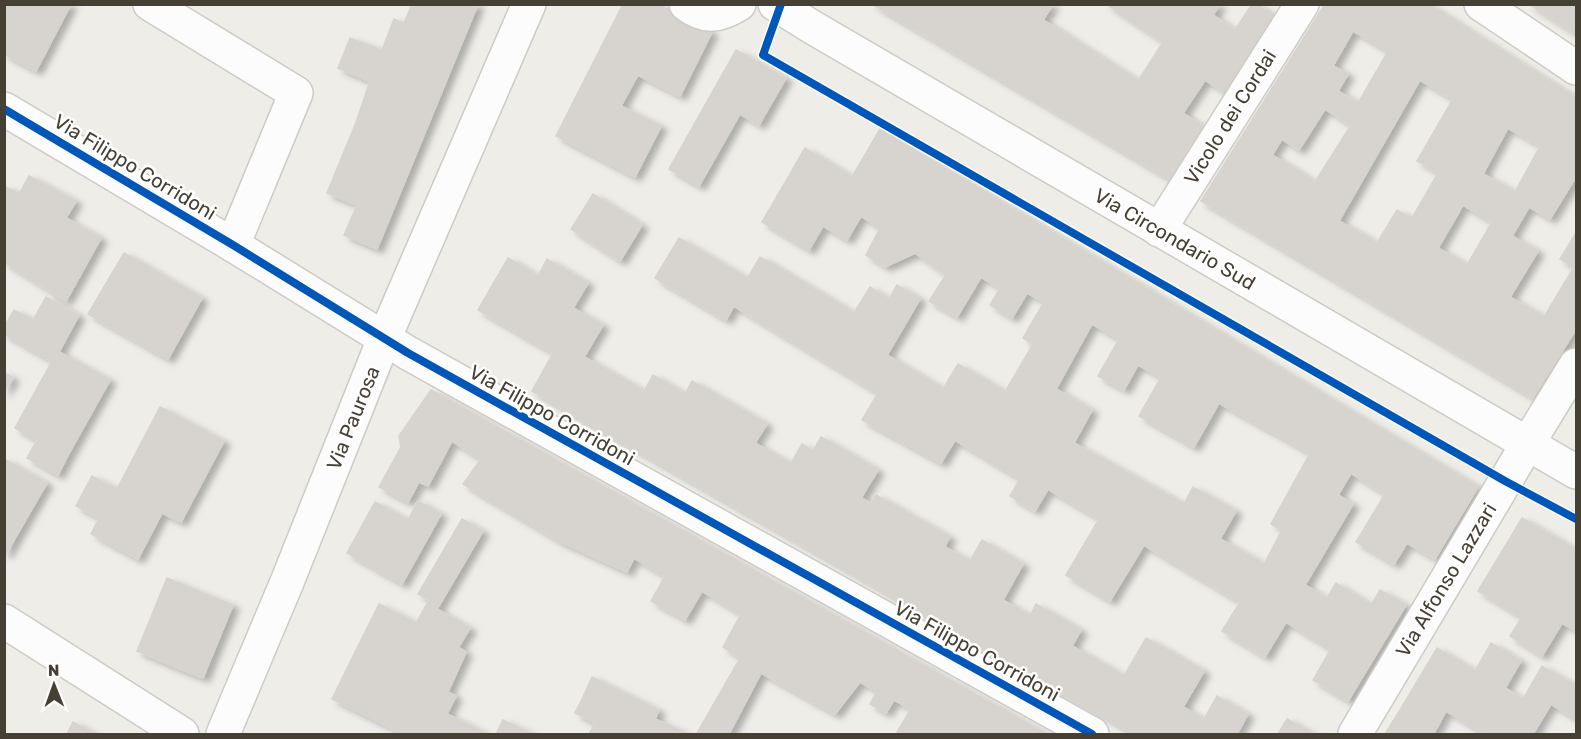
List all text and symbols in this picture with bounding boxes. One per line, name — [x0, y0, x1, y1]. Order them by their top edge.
street label: Vicolo dei Cordai — [1179, 45, 1281, 189]
street label: Via Filippo Corridoni — [49, 109, 221, 225]
street label: Via Circondario Sud — [1090, 183, 1260, 295]
street label: Via Filippo Corridoni — [465, 360, 639, 470]
street label: Via Paurosa — [321, 363, 385, 473]
street label: Via Alfonso Lazzari — [1391, 499, 1501, 661]
street label: Via Filippo Corridoni — [890, 596, 1064, 706]
north arrow — [24, 655, 84, 715]
text: N — [48, 661, 60, 680]

